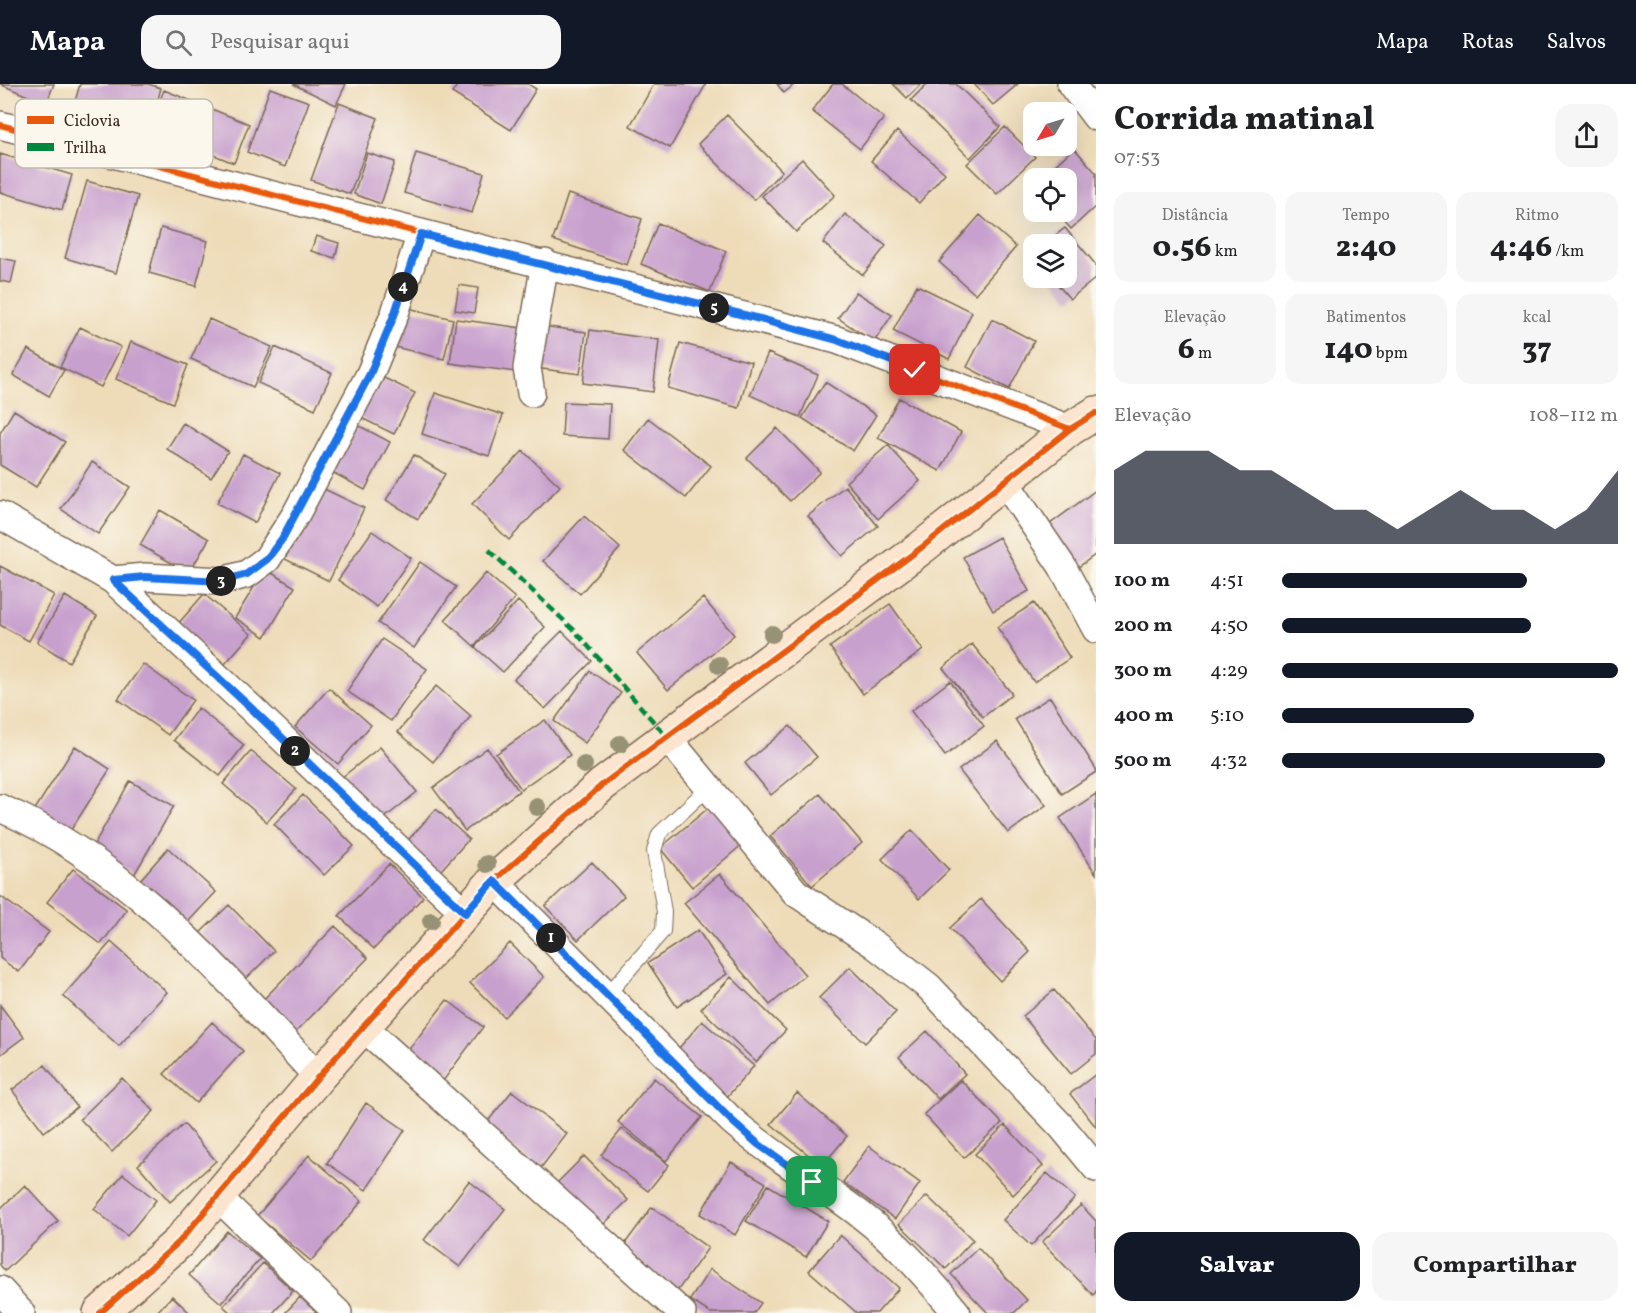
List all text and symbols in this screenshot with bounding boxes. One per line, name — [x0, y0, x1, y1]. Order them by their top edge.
search box — [141, 15, 561, 69]
text: Mapa — [30, 23, 105, 62]
icon: search — [162, 26, 195, 59]
text: Pesquisar aqui — [210, 27, 350, 58]
text: Mapa — [1376, 28, 1429, 57]
text: Rotas — [1462, 28, 1514, 57]
text: Salvos — [1547, 28, 1606, 57]
text: Corrida matinal — [1114, 98, 1375, 144]
legend — [15, 99, 213, 168]
north arrow — [1023, 102, 1077, 156]
map controls — [1023, 102, 1077, 288]
button: share — [1555, 104, 1618, 167]
text: Ciclovia — [64, 111, 120, 133]
text: Trilha — [64, 138, 107, 160]
text: 07:53 — [1114, 144, 1160, 172]
button: locate — [1023, 168, 1077, 222]
text: Distância — [1162, 205, 1228, 227]
text: Tempo — [1342, 205, 1390, 227]
text: Ritmo — [1515, 205, 1559, 227]
text: 0.56 — [1152, 227, 1211, 269]
text: 2:40 — [1336, 227, 1396, 269]
text: 4:46 — [1490, 227, 1552, 269]
button: layers — [1023, 234, 1077, 288]
text: km — [1211, 241, 1238, 263]
text: /km — [1552, 241, 1584, 263]
pin: 4 — [388, 272, 418, 302]
text: 4 — [398, 276, 408, 298]
pin: 5 — [699, 293, 729, 323]
text: 5 — [710, 297, 718, 319]
text: Elevação — [1164, 307, 1226, 329]
text: Batimentos — [1326, 307, 1406, 329]
text: kcal — [1523, 307, 1551, 329]
text: 6 — [1178, 329, 1195, 371]
text: 140 — [1324, 329, 1373, 371]
text: 37 — [1522, 329, 1552, 371]
text: m — [1195, 343, 1212, 365]
text: bpm — [1373, 343, 1408, 365]
pin — [889, 344, 940, 395]
icon: check — [898, 353, 931, 386]
text: Elevação — [1114, 402, 1191, 430]
text: 108–112 m — [1529, 402, 1618, 430]
pin: 3 — [206, 566, 236, 596]
text: 100 m — [1114, 567, 1170, 595]
text: 4:51 — [1210, 567, 1244, 595]
text: 3 — [217, 570, 225, 592]
text: 200 m — [1114, 612, 1172, 640]
text: 4:50 — [1210, 612, 1248, 640]
text: 300 m — [1114, 657, 1172, 685]
text: 4:29 — [1210, 657, 1248, 685]
text: 400 m — [1114, 702, 1174, 730]
text: 5:10 — [1210, 702, 1244, 730]
pin: 2 — [280, 736, 310, 766]
text: 2 — [291, 740, 299, 762]
text: 500 m — [1114, 747, 1172, 775]
text: 4:32 — [1210, 747, 1248, 775]
pin: 1 — [536, 923, 566, 953]
text: 1 — [548, 927, 554, 949]
pin — [786, 1156, 837, 1207]
icon: arrive — [795, 1165, 828, 1198]
button: Salvar — [1114, 1232, 1360, 1301]
button: Compartilhar — [1372, 1232, 1618, 1301]

